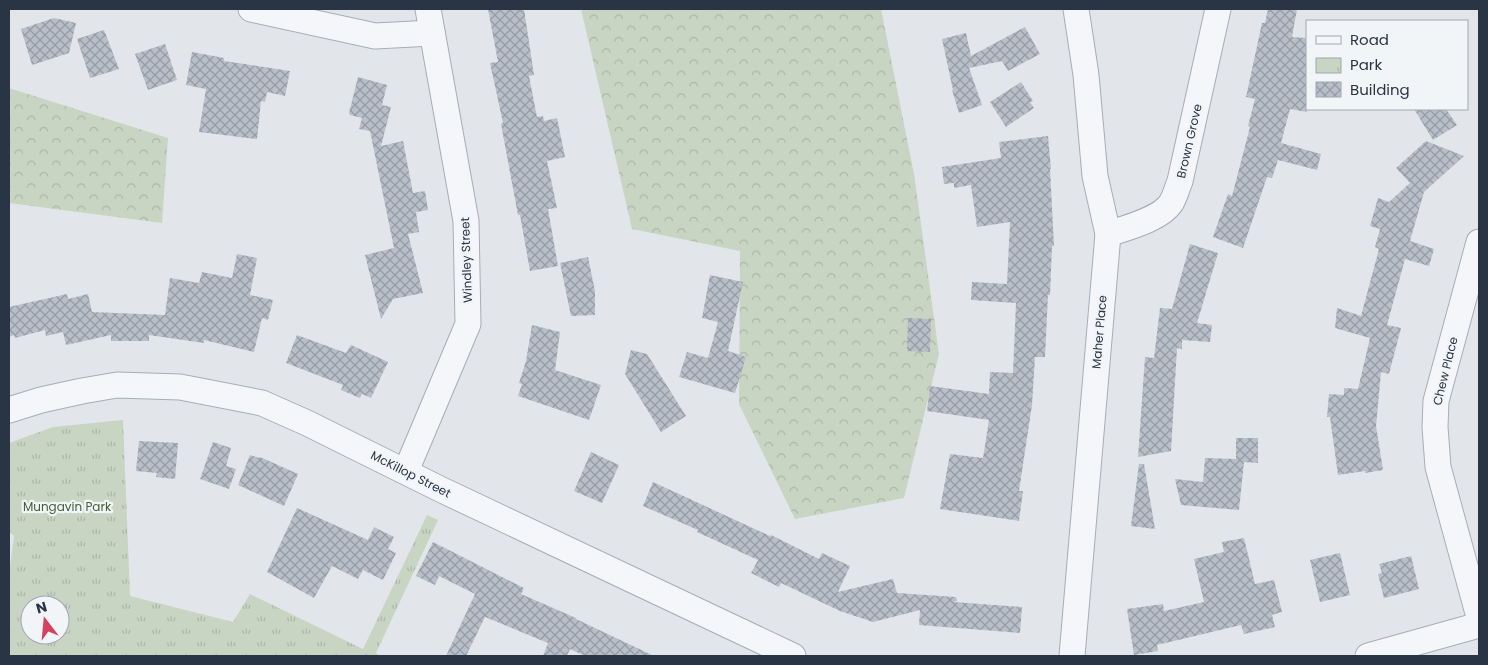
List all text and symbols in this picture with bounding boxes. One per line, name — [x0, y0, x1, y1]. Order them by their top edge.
legend — [1306, 20, 1468, 110]
text: Road — [1350, 29, 1389, 50]
text: Park — [1350, 54, 1382, 75]
text: Building — [1350, 79, 1410, 100]
street label: Brown Grove — [1172, 102, 1206, 180]
street label: Windley Street — [456, 217, 476, 303]
street label: Maher Place — [1087, 294, 1111, 370]
street label: Chew Place — [1428, 335, 1462, 407]
street label: McKillop Street — [368, 446, 454, 502]
park label: Mungavin Park — [23, 498, 112, 515]
north arrow — [20, 595, 70, 645]
text: N — [34, 596, 49, 619]

